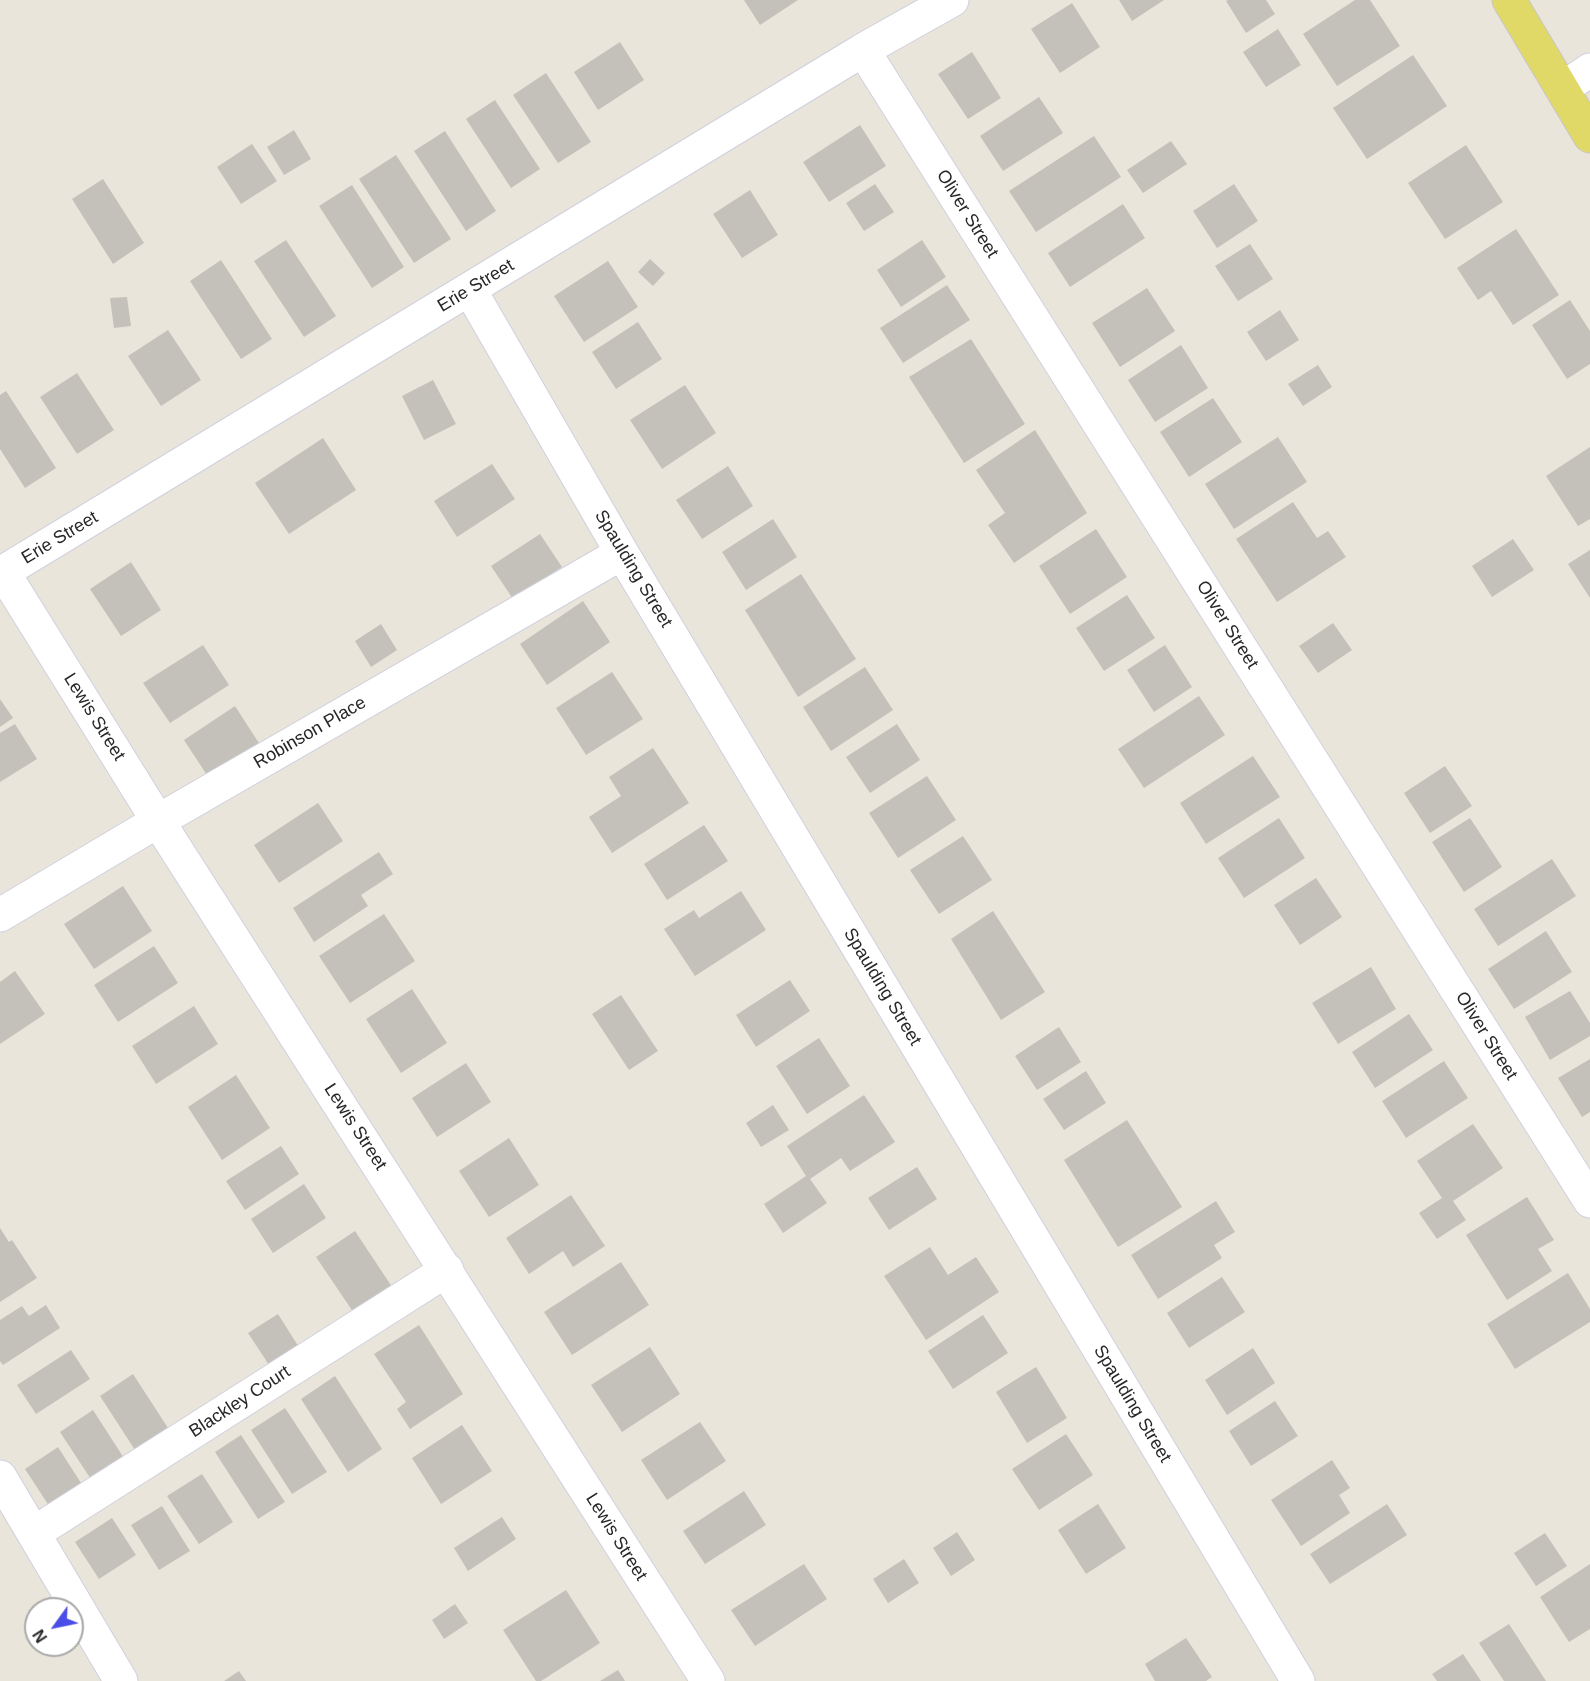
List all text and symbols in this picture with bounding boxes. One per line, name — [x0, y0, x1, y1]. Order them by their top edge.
street label: Oliver Street — [931, 166, 1003, 262]
street label: Erie Street — [434, 255, 518, 317]
street label: Spaulding Street — [589, 506, 677, 632]
street label: Erie Street — [18, 507, 102, 569]
street label: Oliver Street — [1191, 577, 1263, 673]
street label: Lewis Street — [59, 669, 129, 765]
street label: Robinson Place — [250, 692, 370, 774]
street label: Spaulding Street — [838, 924, 926, 1050]
street label: Oliver Street — [1450, 988, 1522, 1084]
street label: Lewis Street — [319, 1080, 391, 1174]
street label: Spaulding Street — [1088, 1341, 1176, 1467]
street label: Blackley Court — [185, 1361, 295, 1443]
street label: Lewis Street — [581, 1489, 651, 1585]
north arrow — [24, 1597, 84, 1657]
text: N — [30, 1627, 50, 1645]

